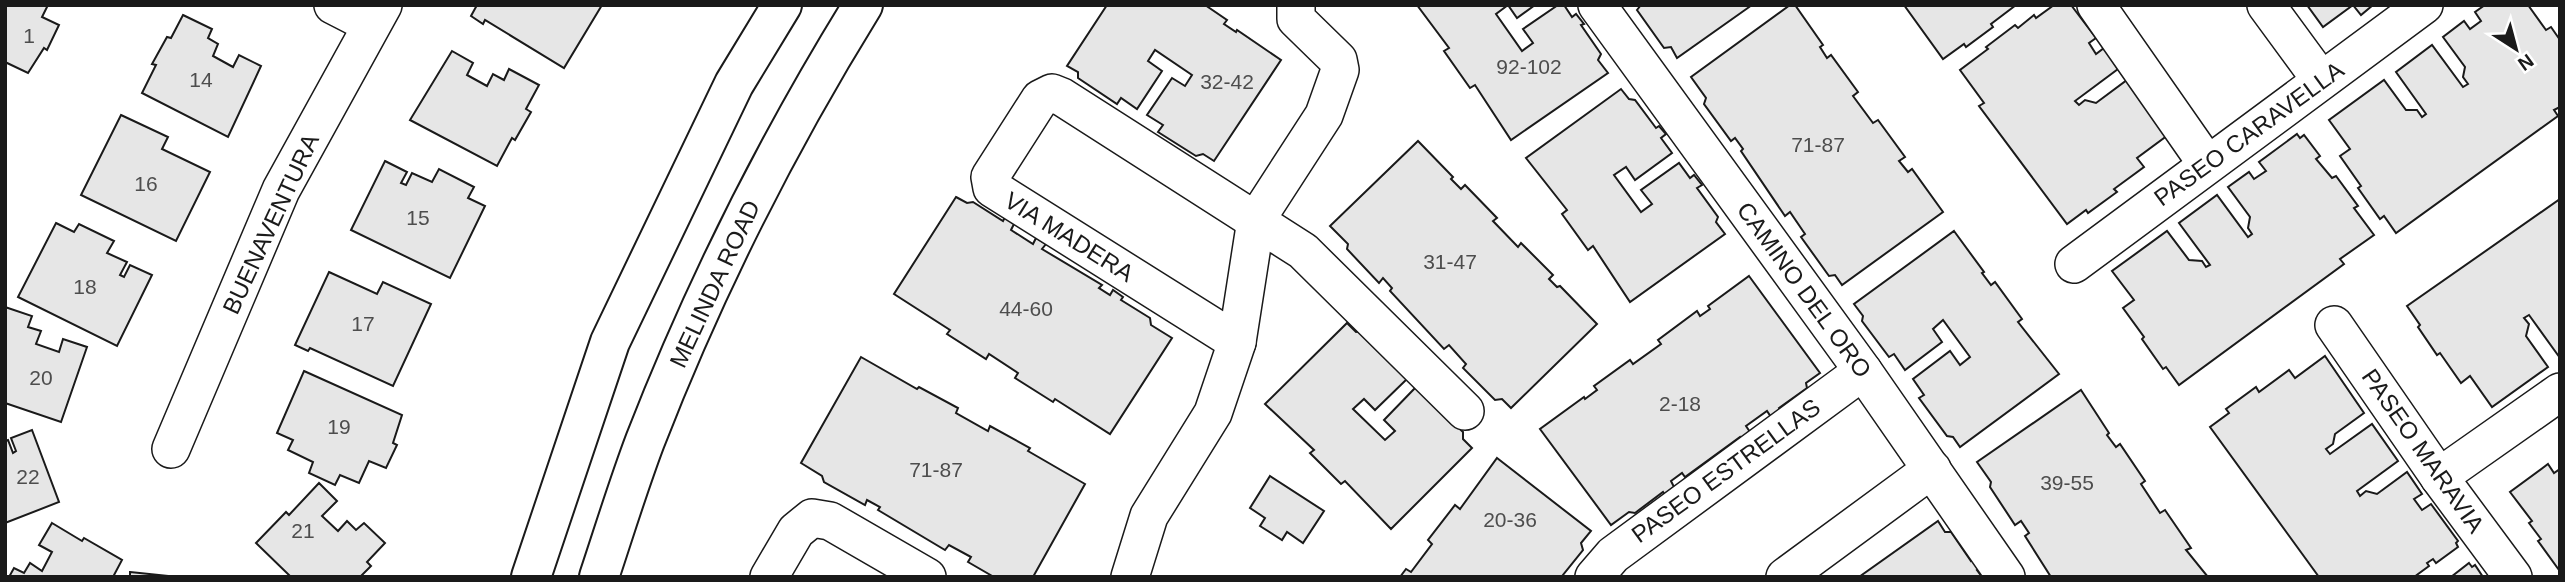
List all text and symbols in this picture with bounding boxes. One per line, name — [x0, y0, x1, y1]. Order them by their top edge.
north arrow — [2481, 14, 2551, 84]
house number: 1 — [23, 24, 35, 47]
text: N — [2514, 50, 2537, 75]
house number: 92-102 — [1496, 55, 1562, 78]
street label: PASEO CARAVELLA — [2149, 56, 2349, 211]
house number: 14 — [189, 68, 213, 91]
house number: 32-42 — [1200, 70, 1254, 93]
street label: BUENAVENTURA — [217, 129, 324, 318]
house number: 71-87 — [1791, 133, 1845, 156]
house number: 16 — [134, 172, 158, 195]
street label: VIA MADERA — [1000, 186, 1139, 287]
street label: MELINDA ROAD — [664, 196, 765, 372]
street label: CAMINO DEL ORO — [1732, 197, 1877, 383]
house number: 15 — [406, 206, 430, 229]
house number: 31-47 — [1423, 250, 1477, 273]
house number: 18 — [73, 275, 97, 298]
house number: 44-60 — [999, 297, 1053, 320]
house number: 17 — [351, 312, 375, 335]
street label: PASEO MARAVIA — [2357, 364, 2490, 538]
house number: 20 — [29, 366, 53, 389]
house number: 2-18 — [1659, 392, 1701, 415]
street label: PASEO ESTRELLAS — [1626, 393, 1825, 548]
house number: 19 — [327, 415, 351, 438]
house number: 71-87 — [909, 458, 963, 481]
house number: 22 — [16, 465, 40, 488]
house number: 39-55 — [2040, 471, 2094, 494]
house number: 20-36 — [1483, 508, 1537, 531]
house number: 21 — [291, 519, 315, 542]

